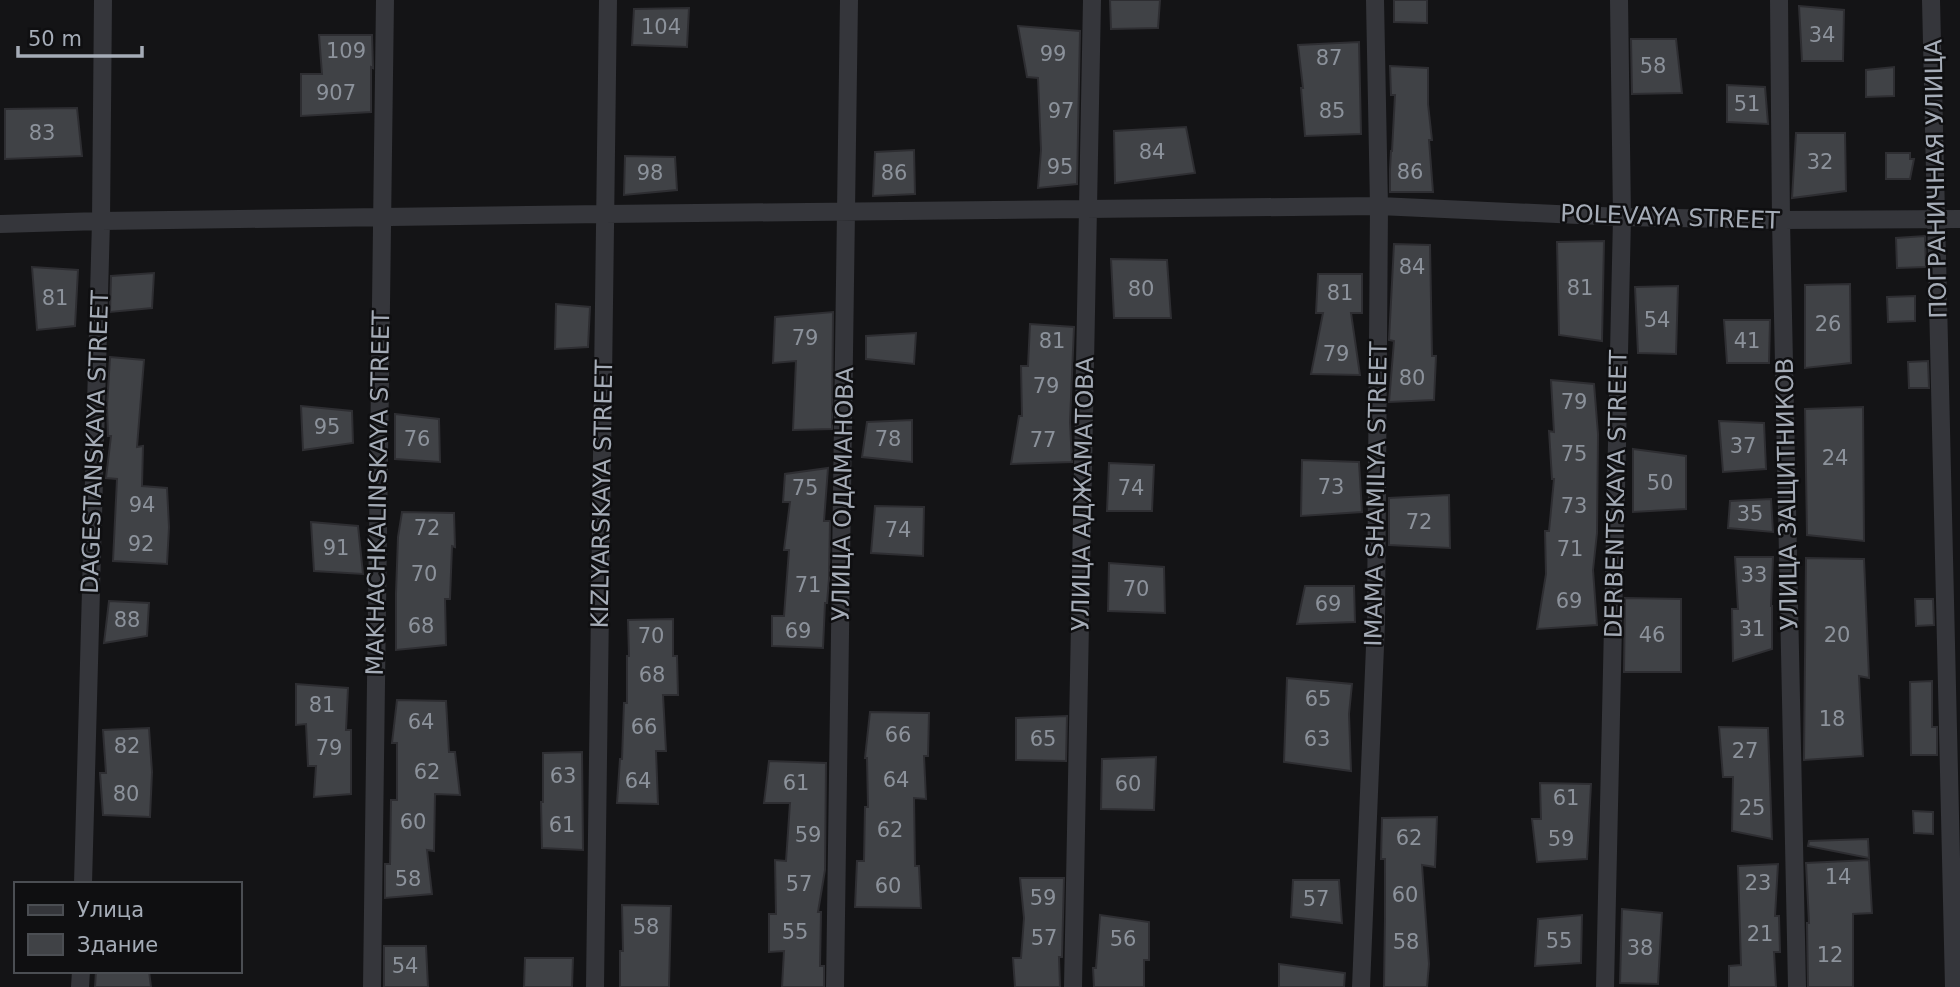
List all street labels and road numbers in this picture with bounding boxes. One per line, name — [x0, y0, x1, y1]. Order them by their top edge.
street label: ПОГРАНИЧНАЯ УЛИЦА — [1920, 39, 1952, 319]
street label: POLEVAYA STREET — [1560, 199, 1781, 235]
street label: DAGESTANSKAYA STREET — [76, 289, 114, 594]
street label: MAKHACHKALINSKAYA STREET — [361, 310, 395, 676]
street label: IMAMA SHAMILYA STREET — [1359, 341, 1393, 647]
street label: DERBENTSKAYA STREET — [1599, 349, 1633, 638]
street label: УЛИЦА АДЖАМАТОВА — [1067, 356, 1099, 631]
street label: УЛИЦА ЗАЩИТНИКОВ — [1771, 358, 1803, 630]
street label: KIZLYARSKAYA STREET — [586, 359, 618, 629]
street label: УЛИЦА ОДАМАНОВА — [827, 366, 859, 621]

